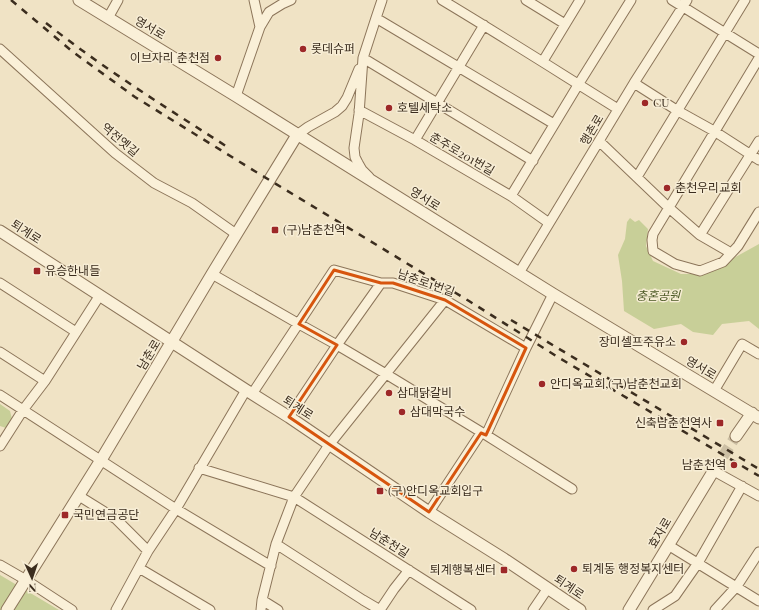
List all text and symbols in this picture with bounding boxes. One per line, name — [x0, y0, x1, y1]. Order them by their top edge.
street label: 영서로 — [132, 12, 169, 43]
place label: 롯데슈퍼 — [311, 40, 355, 56]
marker: 롯데슈퍼 — [298, 44, 308, 54]
place label: 이브자리 춘천점 — [130, 49, 210, 65]
marker: 이브자리 춘천점 — [213, 53, 223, 63]
place label: CU — [653, 94, 669, 110]
marker: CU — [640, 98, 650, 108]
place label: 호텔세탁소 — [397, 99, 452, 115]
marker: 호텔세탁소 — [384, 103, 394, 113]
street label: 행촌로 — [576, 111, 607, 148]
street label: 역전옛길 — [99, 119, 143, 160]
street label: 춘주로201번길 — [427, 128, 498, 178]
place label: 춘천우리교회 — [675, 179, 741, 195]
street label: 영서로 — [407, 183, 444, 214]
marker: 춘천우리교회 — [662, 183, 672, 193]
street label: 퇴계로 — [8, 215, 45, 247]
place label: (구)남춘천역 — [283, 221, 345, 237]
marker: (구)남춘천역 — [270, 225, 280, 235]
place label: 유승한내들 — [45, 262, 100, 278]
street label: 남춘로1번길 — [396, 265, 457, 299]
marker: 유승한내들 — [32, 266, 42, 276]
park label: 충혼공원 — [636, 287, 681, 303]
place label: 장미셀프주유소 — [599, 333, 676, 349]
street label: 남춘로 — [133, 336, 164, 373]
marker: 장미셀프주유소 — [679, 337, 689, 347]
street label: 영서로 — [683, 352, 720, 383]
place label: 안디옥교회,(구)남춘천교회 — [550, 375, 682, 391]
marker: 안디옥교회,(구)남춘천교회 — [537, 379, 547, 389]
place label: 삼대닭갈비 — [397, 384, 452, 400]
marker: 삼대닭갈비 — [384, 388, 394, 398]
street label: 퇴계로 — [280, 391, 317, 423]
place label: 삼대막국수 — [410, 403, 465, 419]
marker: 삼대막국수 — [397, 407, 407, 417]
place label: 신축남춘천역사 — [635, 414, 712, 430]
marker: 신축남춘천역사 — [715, 418, 725, 428]
place label: 남춘천역 — [682, 456, 726, 472]
marker: 남춘천역 — [729, 460, 739, 470]
place label: (구)안디옥교회입구 — [388, 482, 483, 498]
marker: (구)안디옥교회입구 — [375, 486, 385, 496]
place label: 국민연금공단 — [73, 506, 139, 522]
marker: 국민연금공단 — [60, 510, 70, 520]
street label: 효자로 — [644, 514, 675, 551]
street label: 남춘천길 — [367, 524, 412, 561]
north arrow — [12, 558, 52, 598]
place label: 퇴계동 행정복지센터 — [582, 560, 684, 576]
place label: 퇴계행복센터 — [430, 561, 496, 577]
marker: 퇴계동 행정복지센터 — [569, 564, 579, 574]
marker: 퇴계행복센터 — [499, 565, 509, 575]
street label: 퇴계로 — [551, 570, 588, 602]
text: N — [28, 581, 37, 596]

